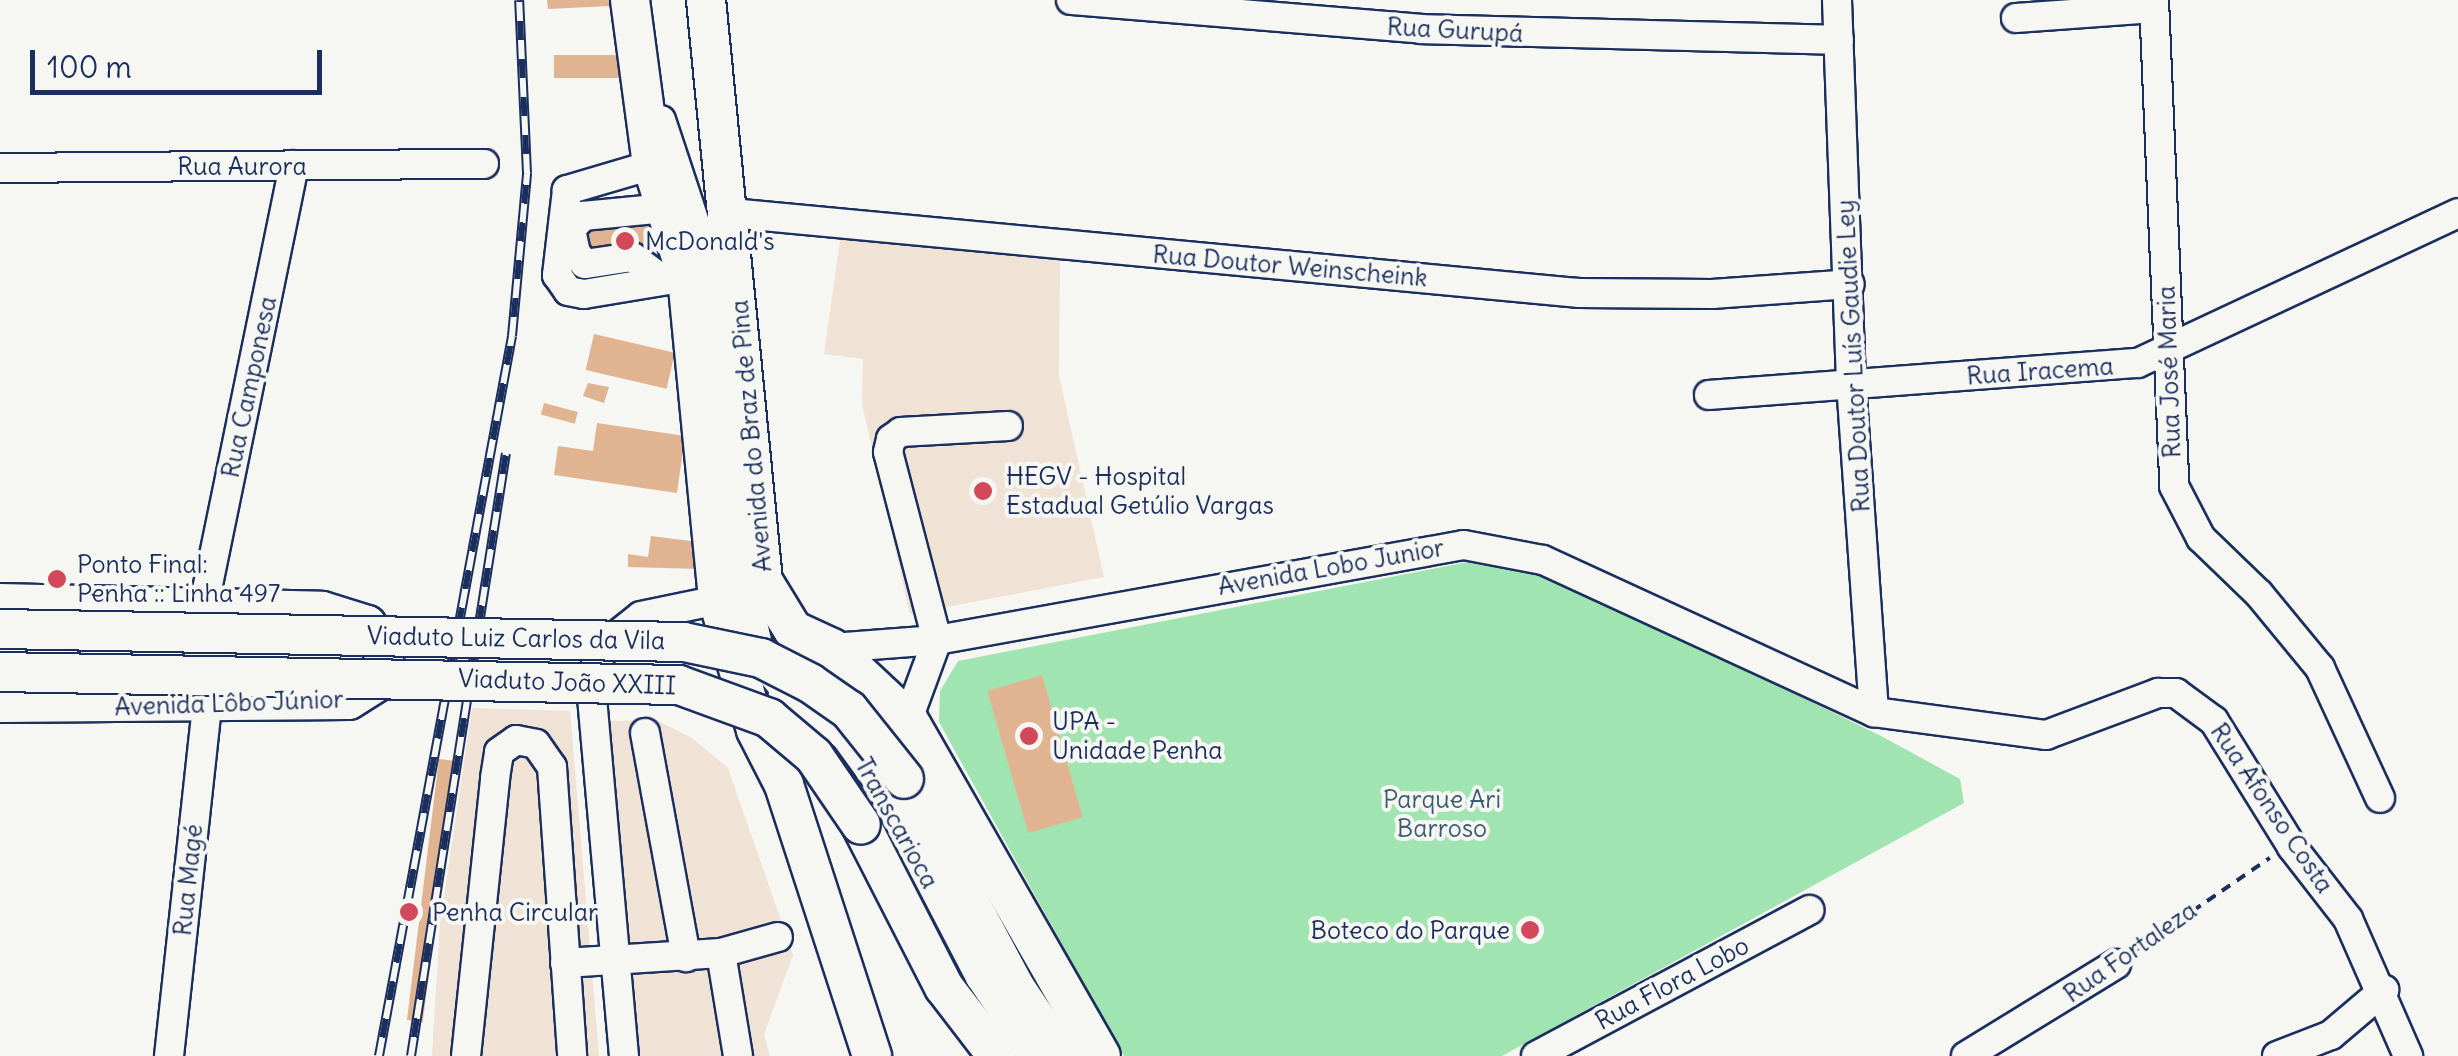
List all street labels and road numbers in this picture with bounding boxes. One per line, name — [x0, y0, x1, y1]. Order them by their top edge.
street label: Rua Gurupá — [1386, 11, 1524, 49]
street label: Rua Aurora — [177, 151, 307, 181]
street label: Rua Doutor Luís Gaudie Ley — [1830, 199, 1876, 513]
street label: Rua Doutor Weinscheink — [1151, 239, 1429, 293]
street label: Rua José Maria — [2151, 285, 2187, 459]
street label: Rua Camponesa — [215, 293, 283, 481]
street label: Avenida do Braz de Pina — [724, 299, 778, 573]
street label: Rua Iracema — [1966, 351, 2114, 391]
street label: Avenida Lobo Junior — [1216, 532, 1446, 602]
street label: Viaduto Luiz Carlos da Vila — [367, 620, 665, 656]
street label: Viaduto João XXIII — [458, 663, 676, 701]
street label: Avenida Lôbo Júnior — [114, 684, 344, 722]
street label: Rua Afonso Costa — [2204, 717, 2340, 899]
street label: Transcarioca — [849, 752, 945, 894]
street label: Rua Magé — [167, 823, 209, 937]
street label: Rua Fortaleza — [2058, 895, 2202, 1009]
street label: Rua Flora Lobo — [1590, 930, 1754, 1036]

